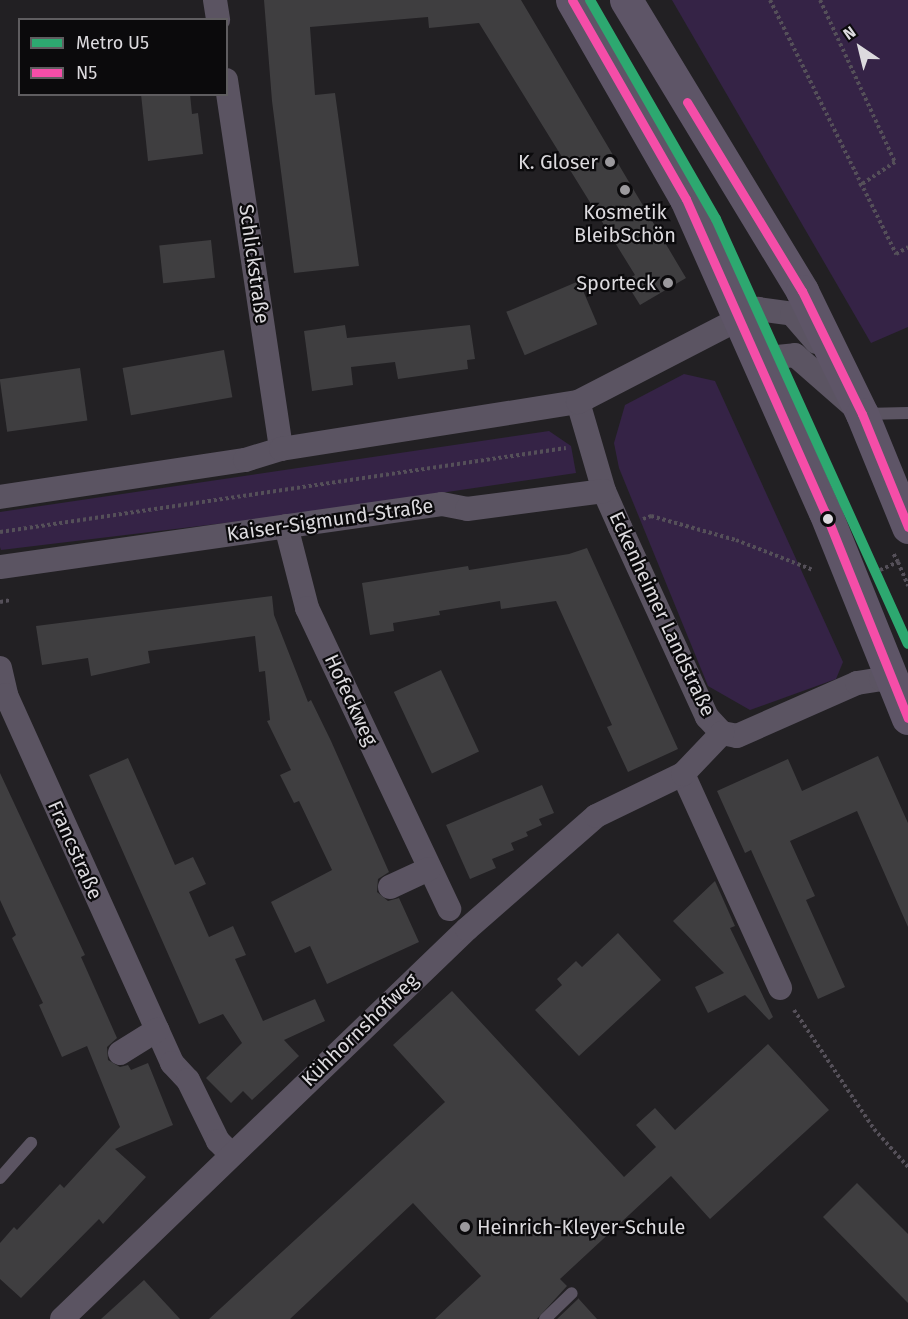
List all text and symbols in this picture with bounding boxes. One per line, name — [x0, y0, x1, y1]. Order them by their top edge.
legend — [18, 18, 228, 96]
north arrow — [830, 18, 890, 78]
text: N — [840, 22, 859, 44]
text: Metro U5 — [76, 32, 149, 54]
text: N5 — [76, 62, 97, 84]
place label: K. Gloser — [518, 150, 598, 174]
marker: K. Gloser — [603, 155, 617, 169]
marker: Kosmetik BleibSchön — [618, 183, 632, 197]
place label: Kosmetik BleibSchön — [574, 200, 676, 247]
street label: Schlickstraße — [234, 203, 274, 325]
place label: Sporteck — [576, 271, 656, 295]
marker: Sporteck — [661, 276, 675, 290]
street label: Kaiser-Sigmund-Straße — [225, 494, 435, 546]
street label: Eckenheimer Landstraße — [604, 508, 720, 720]
unlabelled marker — [822, 513, 834, 525]
street label: Hofeckweg — [319, 650, 383, 750]
street label: Francstraße — [43, 797, 107, 903]
street label: Kühhornshofweg — [297, 968, 423, 1092]
place label: Heinrich-Kleyer-Schule — [477, 1215, 685, 1239]
marker: Heinrich-Kleyer-Schule — [458, 1220, 472, 1234]

